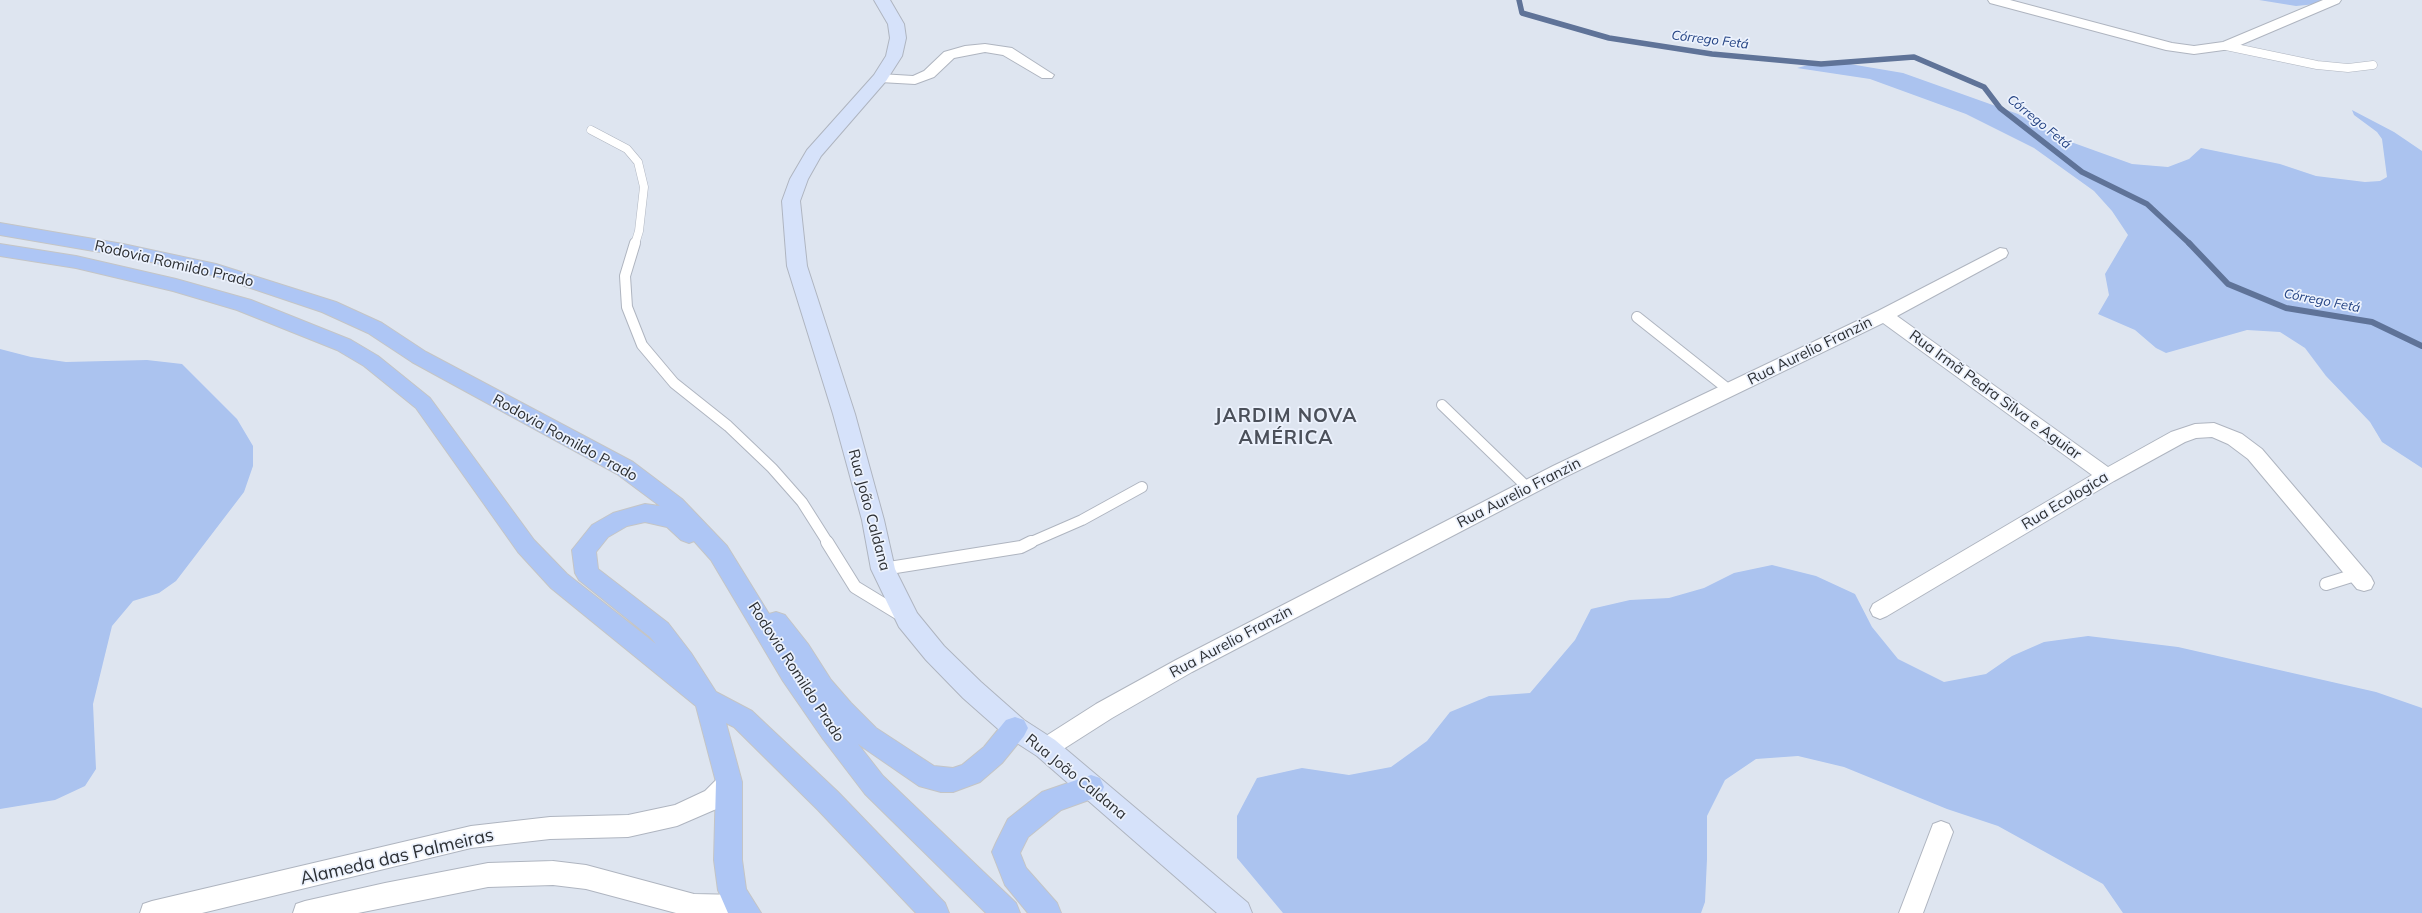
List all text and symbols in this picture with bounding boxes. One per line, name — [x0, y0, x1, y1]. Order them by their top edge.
water label: Córrego Fetá — [1671, 28, 1749, 52]
water label: Córrego Fetá — [2004, 92, 2074, 152]
street label: Rodovia Romildo Prado — [93, 237, 255, 291]
water label: Córrego Fetá — [2283, 286, 2361, 316]
street label: Rua Aurelio Franzin — [1745, 313, 1875, 389]
street label: Rua Irmã Pedra Silva e Aguiar — [1905, 327, 2085, 463]
street label: Rodovia Romildo Prado — [489, 391, 641, 485]
district label: JARDIM NOVA AMÉRICA — [1215, 405, 1357, 449]
street label: Rua João Caldana — [844, 447, 894, 573]
street label: Rua Aurelio Franzin — [1454, 454, 1584, 532]
street label: Rua Ecologica — [2019, 468, 2111, 534]
street label: Rodovia Romildo Prado — [744, 599, 848, 745]
street label: Rua Aurelio Franzin — [1167, 602, 1295, 682]
street label: Rua João Caldana — [1022, 731, 1130, 823]
street label: Alameda das Palmeiras — [298, 824, 496, 890]

